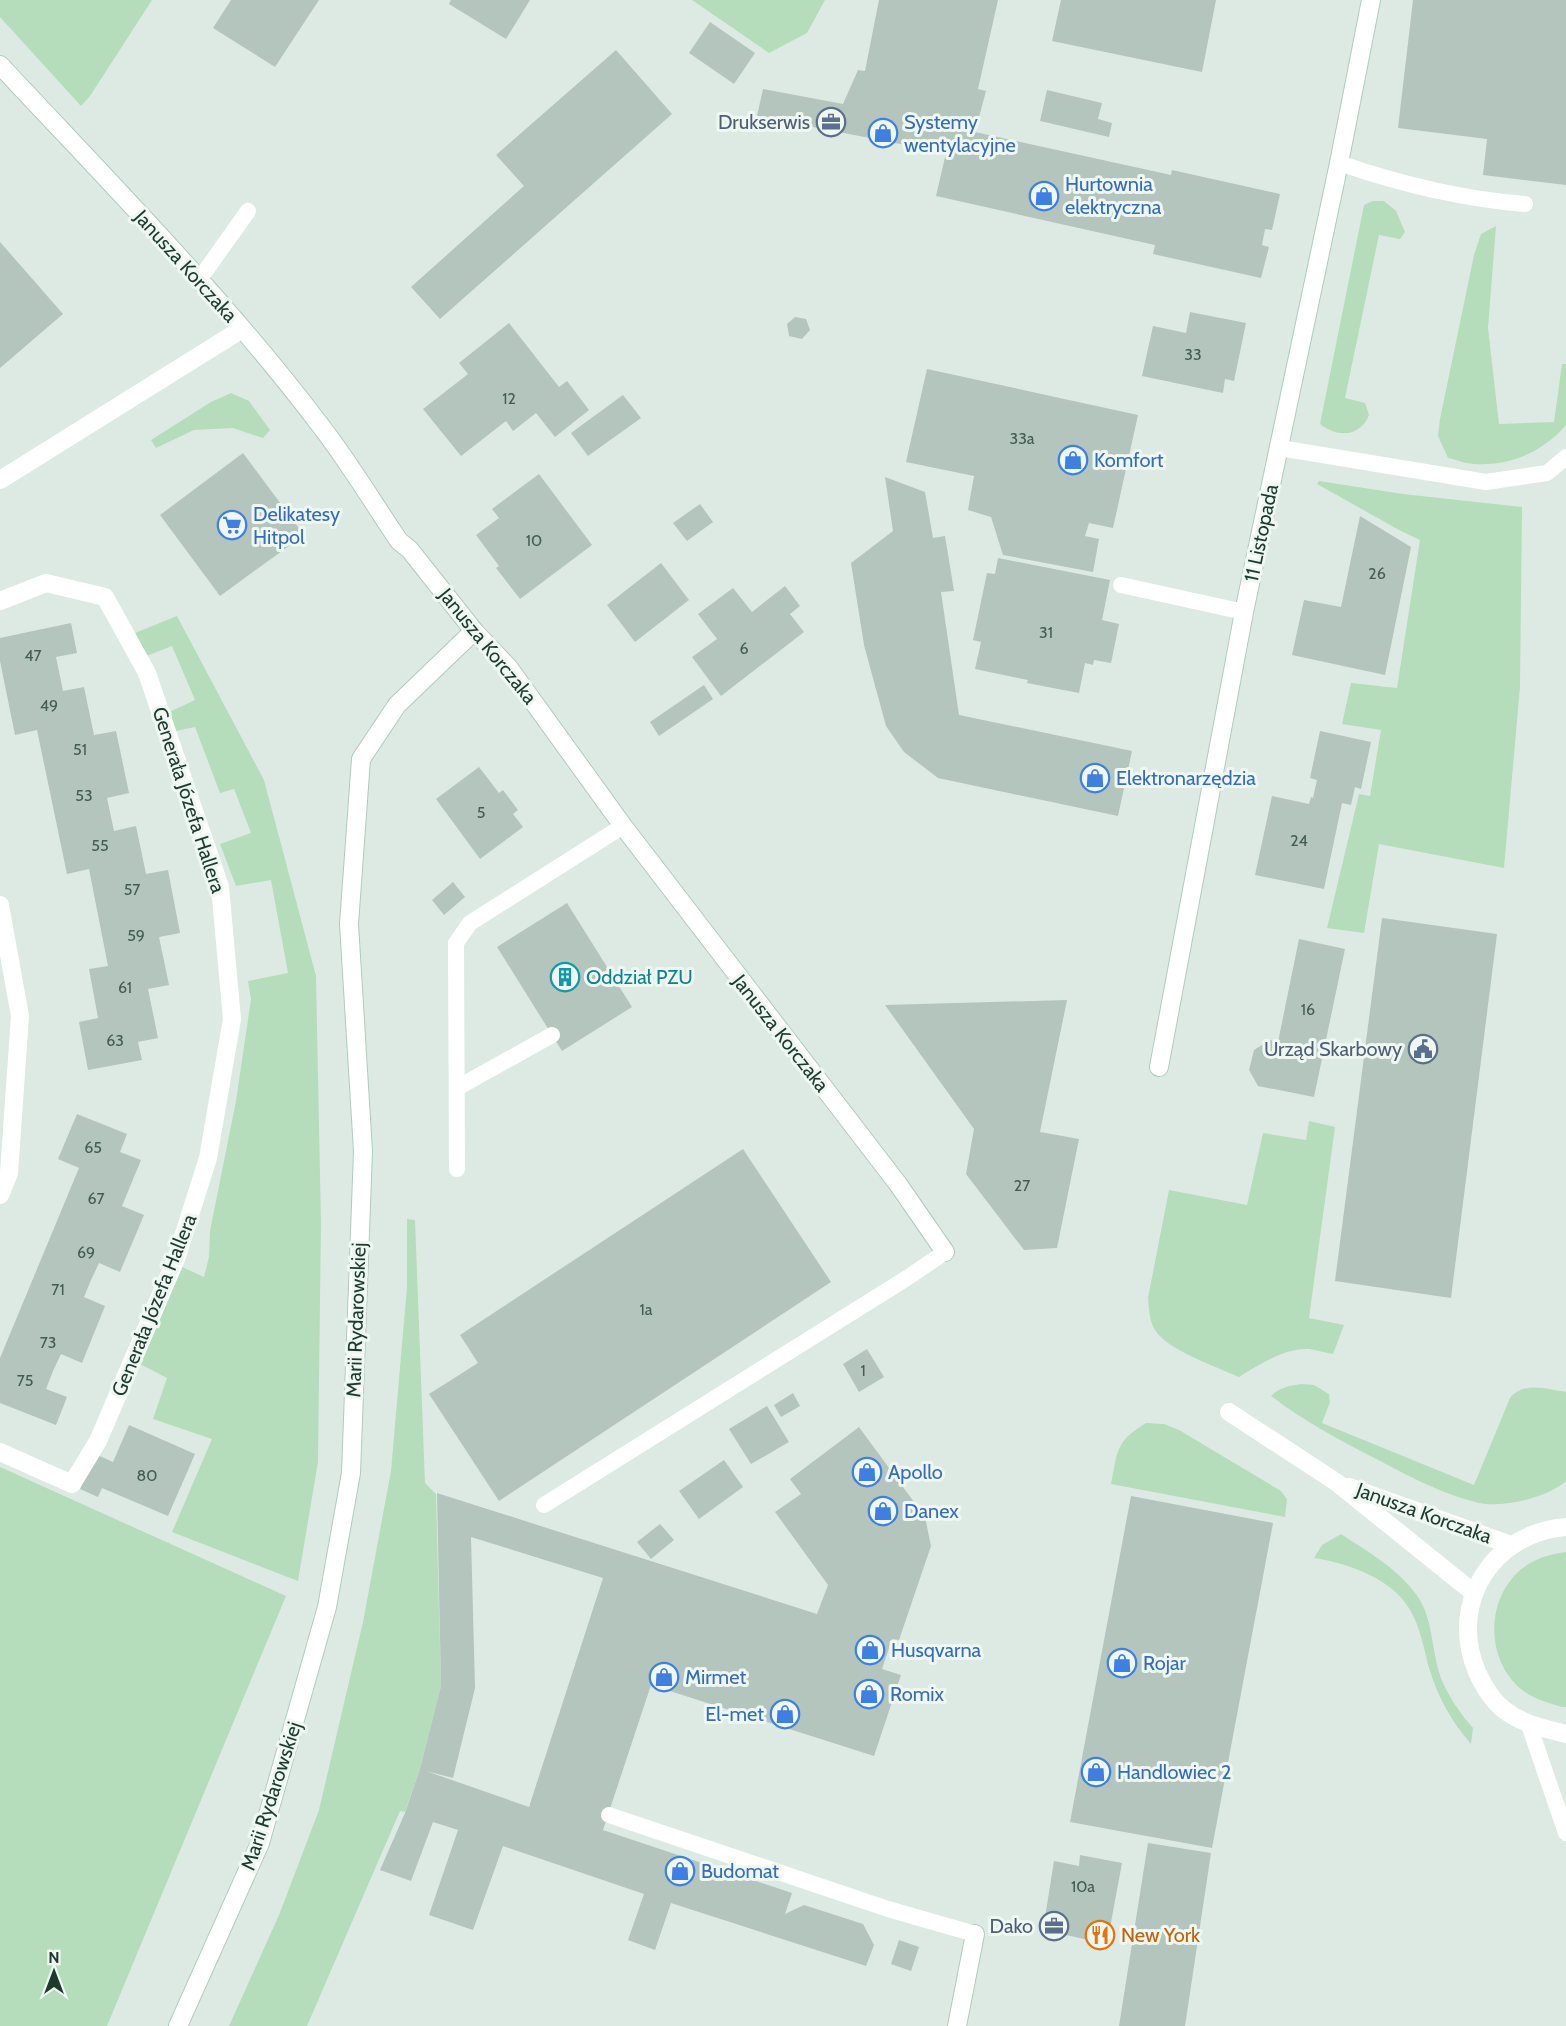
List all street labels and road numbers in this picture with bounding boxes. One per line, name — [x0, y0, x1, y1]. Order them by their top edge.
street label: Janusza Korczaka — [129, 204, 243, 327]
street label: 11 Listopada — [1239, 482, 1283, 584]
street label: Janusza Korczaka — [433, 582, 542, 709]
street label: Generała Józefa Hallera — [148, 704, 231, 896]
street label: Janusza Korczaka — [727, 969, 834, 1097]
street label: Generała Józefa Hallera — [107, 1210, 202, 1400]
street label: Marii Rydarowskiej — [341, 1242, 371, 1398]
street label: Janusza Korczaka — [1352, 1477, 1495, 1549]
street label: Marii Rydarowskiej — [236, 1719, 306, 1873]

